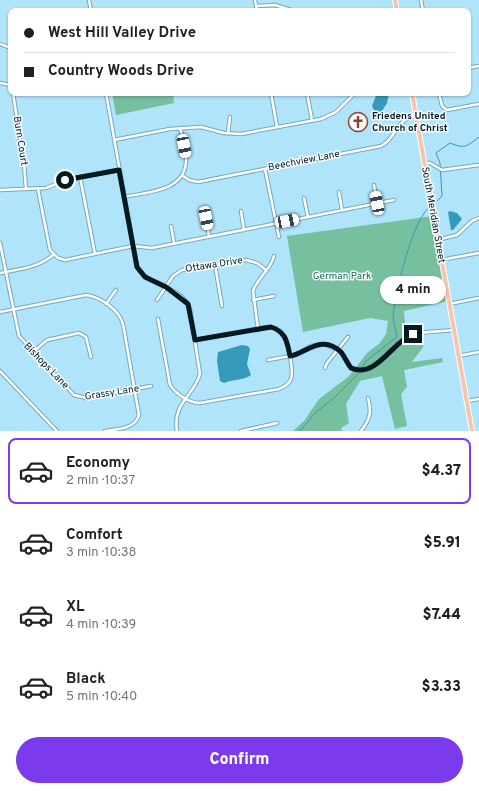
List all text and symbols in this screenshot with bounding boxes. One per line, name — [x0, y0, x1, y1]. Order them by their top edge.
text: West Hill Valley Drive — [48, 24, 196, 43]
text: Country Woods Drive — [48, 62, 194, 81]
place label: Friedens United Church of Christ — [372, 110, 448, 135]
church icon: Friedens United Church of Christ — [347, 111, 369, 133]
street label: Burn Court — [10, 115, 30, 167]
car — [176, 133, 192, 159]
street label: Beechview Lane — [267, 148, 341, 174]
street label: South Meridian Street — [418, 166, 448, 264]
route start — [56, 171, 74, 189]
car — [369, 190, 385, 216]
car — [198, 205, 214, 231]
car — [274, 213, 300, 229]
street label: Ottawa Drive — [184, 254, 244, 276]
park label: German Park — [313, 270, 371, 283]
callout: 4 min — [380, 276, 446, 304]
text: 4 min — [396, 282, 430, 298]
route end — [404, 325, 422, 343]
street label: Bishops Lane — [21, 340, 71, 392]
street label: Grassy Lane — [84, 382, 140, 404]
icon: car — [18, 453, 54, 489]
text: Economy — [66, 454, 130, 473]
text: $4.37 — [422, 462, 461, 481]
text: 2 min · 10:37 — [66, 473, 135, 489]
icon: car — [18, 525, 54, 561]
text: Comfort — [66, 526, 123, 545]
text: $5.91 — [424, 534, 461, 553]
text: 3 min · 10:38 — [66, 545, 137, 561]
icon: car — [18, 597, 54, 633]
text: XL — [66, 598, 84, 617]
text: $7.44 — [423, 606, 461, 625]
text: 4 min · 10:39 — [66, 617, 136, 633]
icon: car — [18, 669, 54, 705]
text: Black — [66, 670, 106, 689]
text: $3.33 — [422, 678, 461, 697]
text: 5 min · 10:40 — [66, 689, 137, 705]
button: Confirm — [16, 737, 463, 783]

